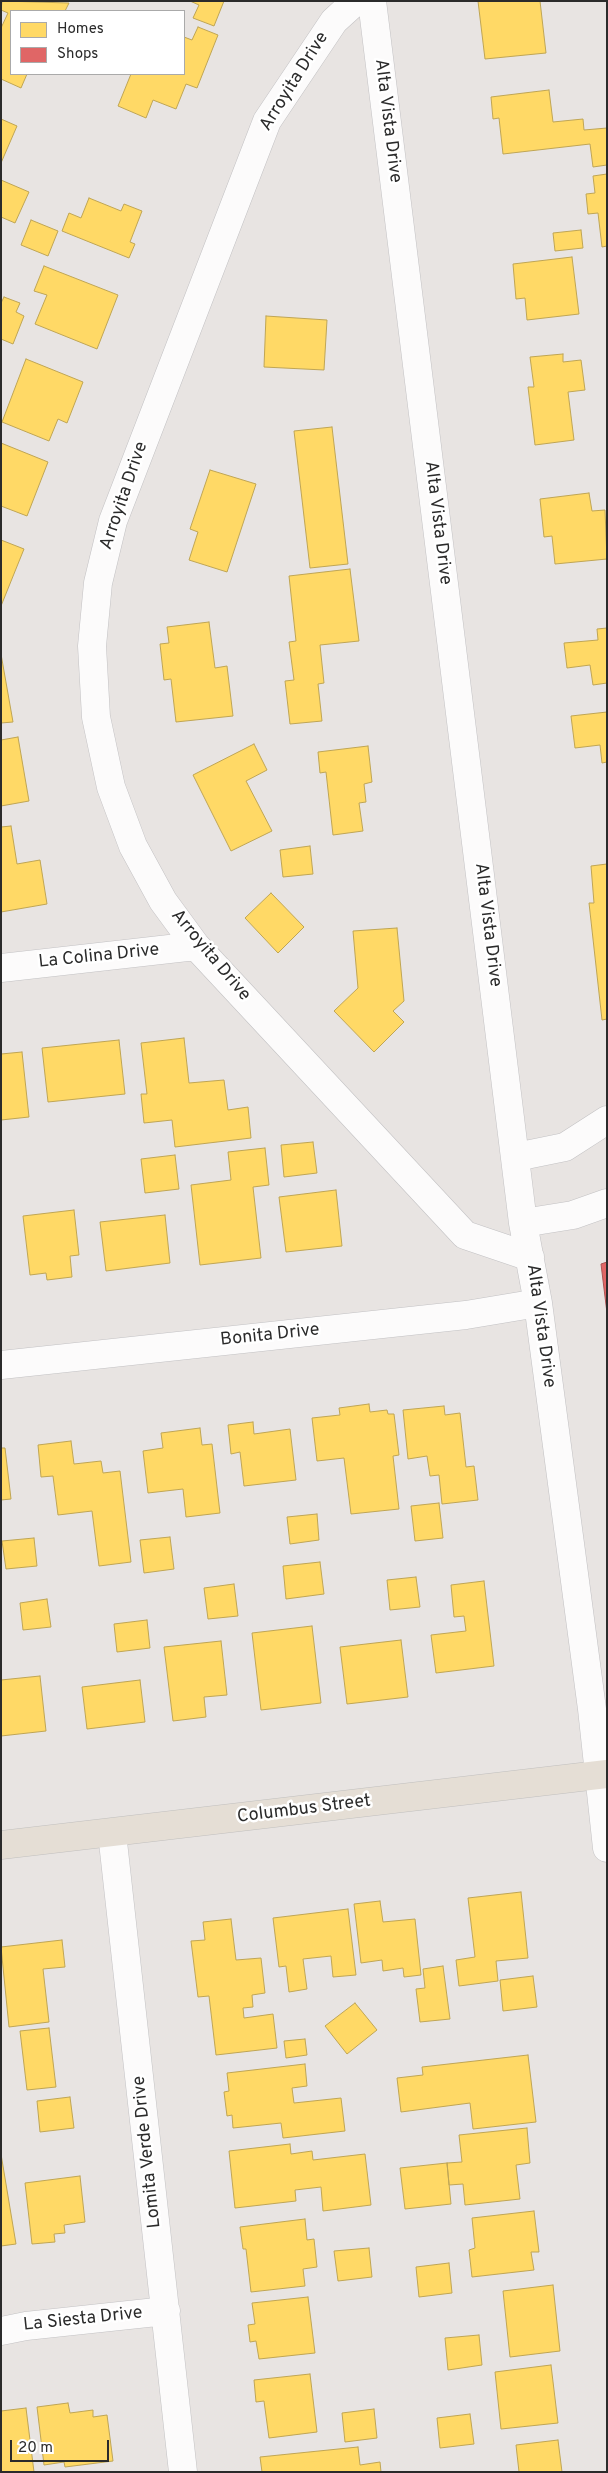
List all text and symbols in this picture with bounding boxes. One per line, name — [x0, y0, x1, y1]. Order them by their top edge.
legend — [10, 10, 185, 75]
text: Homes — [57, 20, 104, 39]
street label: Arroyita Drive — [256, 28, 334, 136]
text: Shops — [57, 45, 98, 64]
street label: Alta Vista Drive — [369, 58, 405, 184]
street label: Arroyita Drive — [96, 439, 154, 553]
street label: Alta Vista Drive — [419, 460, 455, 586]
street label: Alta Vista Drive — [469, 862, 505, 988]
street label: Arroyita Drive — [166, 906, 254, 1006]
street label: La Colina Drive — [38, 940, 160, 974]
street label: Alta Vista Drive — [521, 1263, 559, 1389]
street label: Bonita Drive — [219, 1320, 321, 1352]
street label: Columbus Street — [236, 1791, 372, 1829]
street label: Lomita Verde Drive — [129, 2075, 167, 2229]
street label: La Siesta Drive — [22, 2303, 144, 2337]
scale bar — [12, 2430, 111, 2462]
text: 20 m — [18, 2439, 53, 2458]

